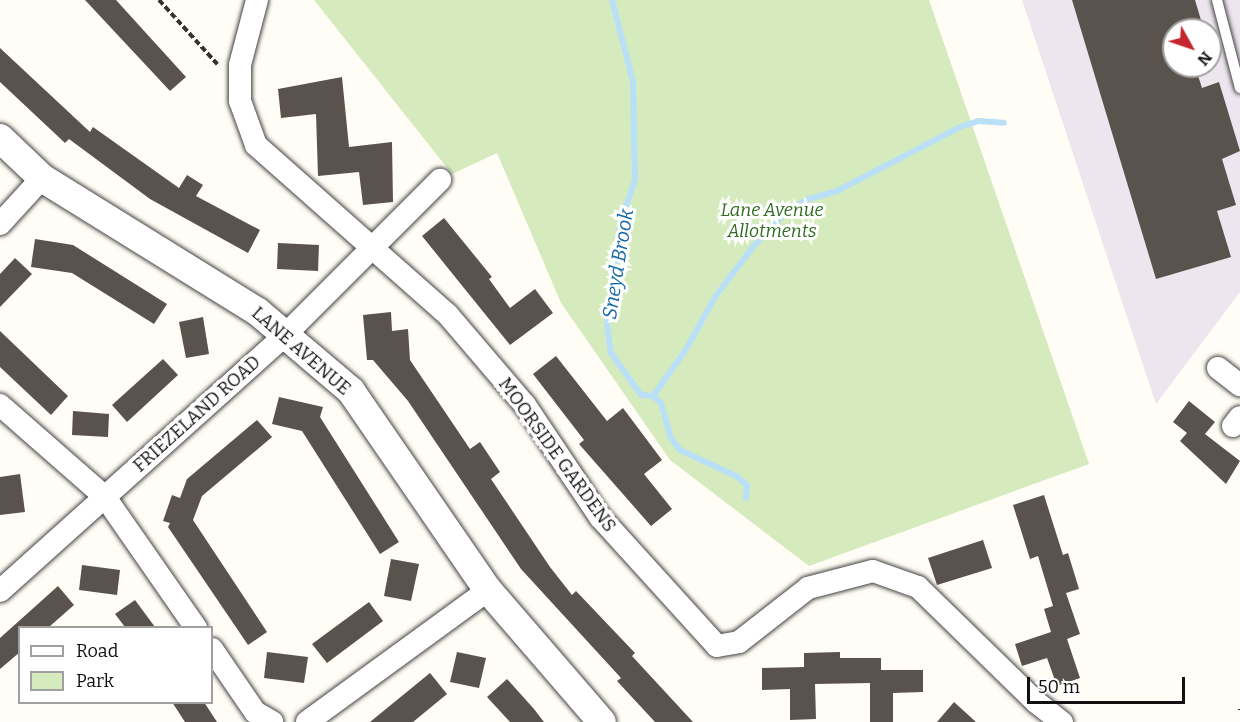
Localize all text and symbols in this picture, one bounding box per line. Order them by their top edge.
north arrow [1162,18,1222,78]
text: N [1193,48,1216,69]
park label: Lane Avenue Allotments [720,200,824,242]
water label: Sneyd Brook [597,207,639,321]
street label: LANE AVENUE [247,302,355,400]
street label: FRIEZELAND ROAD [129,351,265,477]
street label: MOORSIDE GARDENS [494,374,620,536]
legend [18,626,213,704]
text: Road [76,640,118,662]
scale bar [1030,665,1188,703]
text: Park [76,670,114,692]
text: 50 m [1038,676,1080,698]

